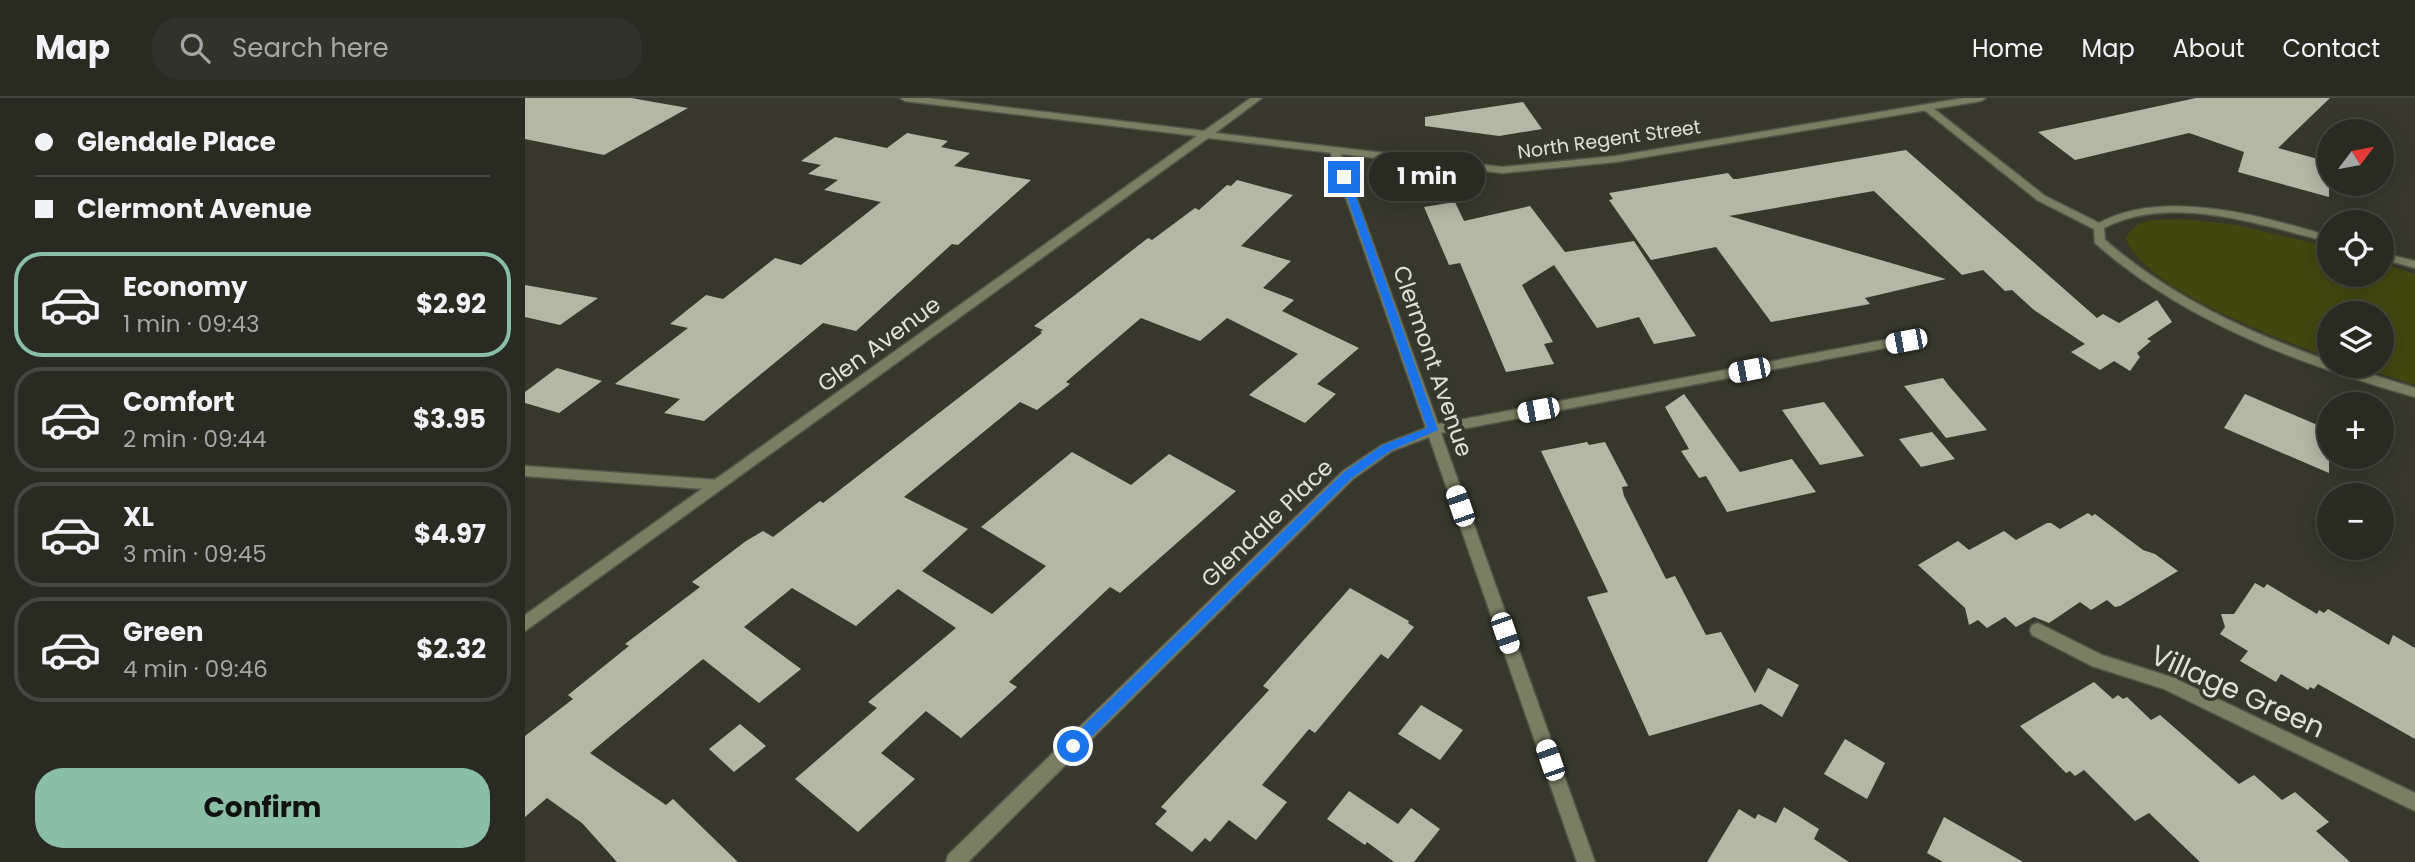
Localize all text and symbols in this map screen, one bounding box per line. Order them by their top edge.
search box [152,17,642,80]
text: Map [35,24,110,71]
icon: search [176,29,214,67]
text: Search here [232,30,389,66]
text: Home [1972,32,2044,65]
text: Map [2082,32,2135,65]
text: About [2173,32,2244,65]
text: Contact [2282,32,2380,65]
street label: North Regent Street [1516,113,1702,166]
north arrow [2317,119,2394,196]
map controls [2317,119,2394,560]
text: Glendale Place [77,124,276,160]
callout: 1 min [1369,153,1484,202]
text: 1 min [1397,160,1457,192]
route end [1328,161,1360,193]
text: Clermont Avenue [77,191,312,227]
button: locate [2317,210,2394,287]
street label: Clermont Avenue [1385,261,1481,461]
text: Economy [123,269,247,305]
icon: car [39,273,102,336]
text: $2.92 [416,286,486,322]
street label: Glen Avenue [811,288,947,400]
button: layers [2317,301,2394,378]
text: 1 min · 09:43 [123,308,260,340]
car [1884,327,1929,355]
car [1727,356,1772,384]
text: Comfort [123,384,235,420]
icon: car [39,388,102,451]
button: + [2317,392,2394,469]
car [1516,396,1561,424]
text: $3.95 [413,401,486,437]
text: 2 min · 09:44 [123,423,266,455]
street label: Glendale Place [1194,452,1340,594]
car [1444,483,1477,529]
button: − [2317,483,2394,560]
text: XL [123,499,154,535]
icon: car [39,503,102,566]
text: $4.97 [414,516,486,552]
text: 3 min · 09:45 [123,538,267,570]
car [1489,610,1522,656]
text: Green [123,614,204,650]
icon: car [39,618,102,681]
text: $2.32 [416,631,486,667]
street label: Village Green [2144,636,2331,747]
text: 4 min · 09:46 [123,653,268,685]
route start [1057,730,1089,762]
car [1534,737,1567,783]
button: Confirm [35,768,490,848]

